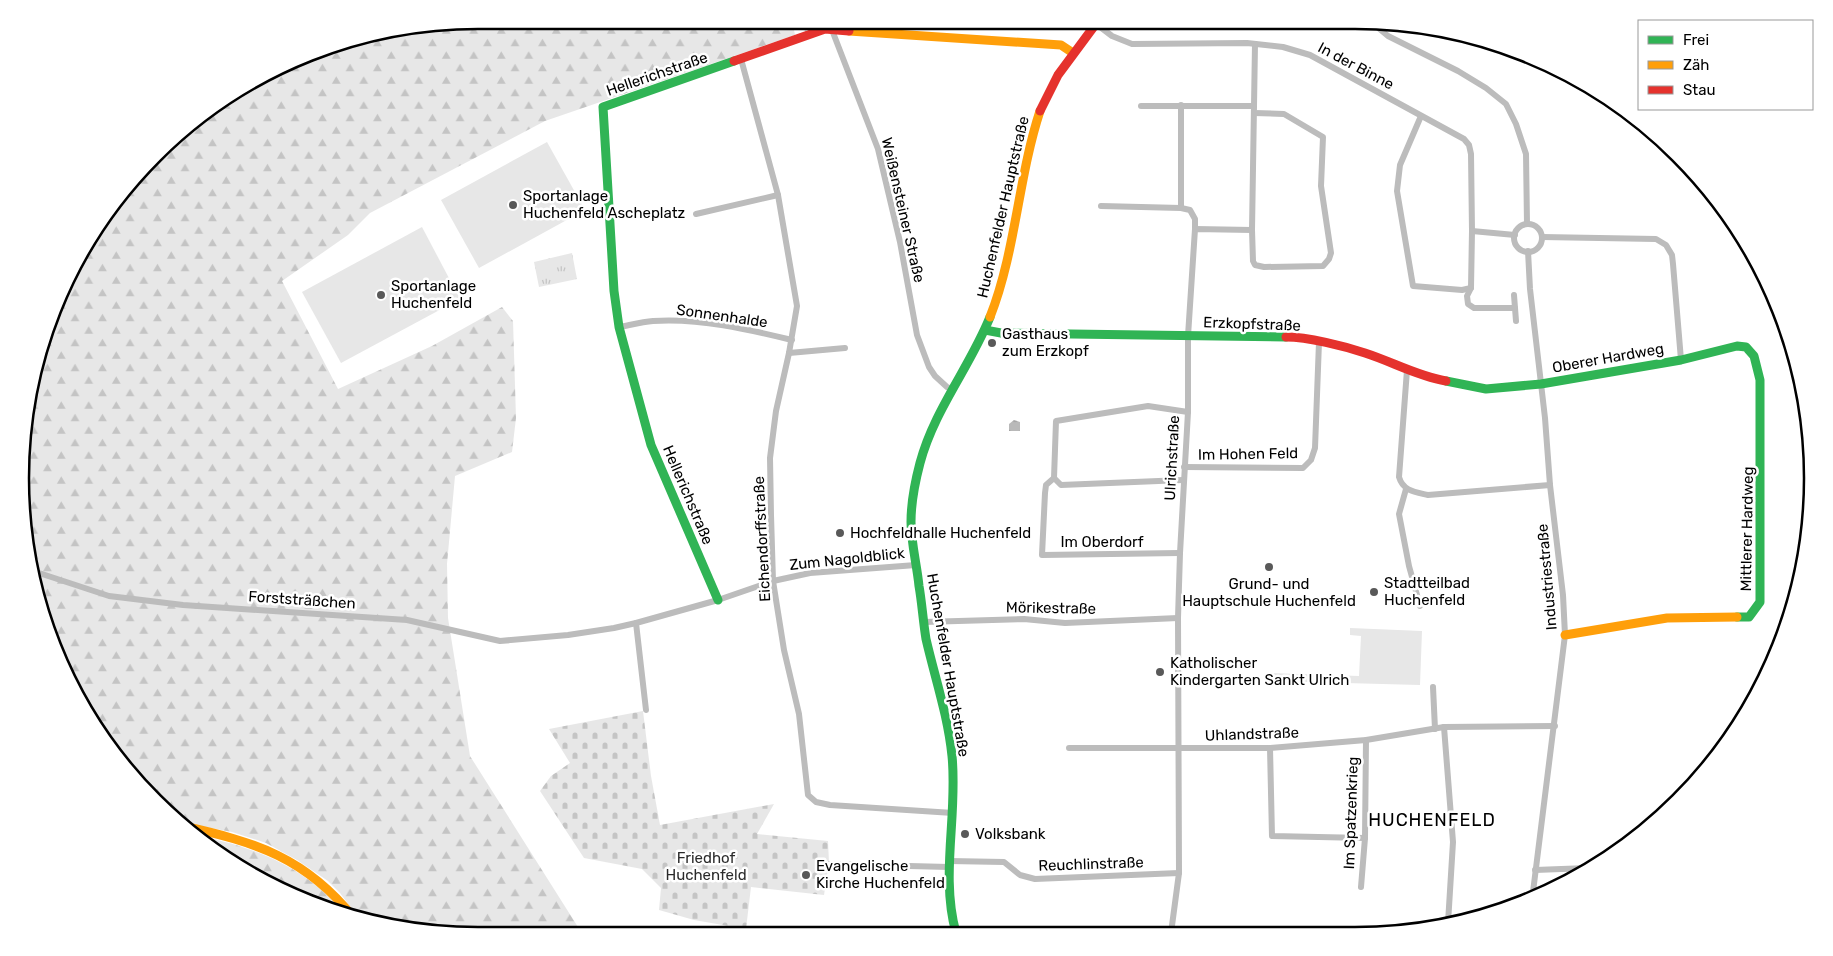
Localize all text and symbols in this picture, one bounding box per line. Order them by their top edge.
legend [1638,20,1813,110]
text: Frei [1683,31,1709,49]
street label: In der Binne [1315,38,1397,94]
street label: Hellerichstraße [604,48,710,100]
text: Zäh [1683,56,1709,74]
text: Stau [1683,81,1716,99]
street label: Huchenfelder Hauptstraße [973,114,1033,300]
street label: Weißensteiner Straße [878,136,928,284]
place label: Sportanlage Huchenfeld Ascheplatz [523,187,686,222]
marker: Sportanlage Huchenfeld Ascheplatz [507,199,519,211]
place label: Sportanlage Huchenfeld [391,277,476,312]
marker: Sportanlage Huchenfeld [375,289,387,301]
street label: Sonnenhalde [675,301,769,331]
street label: Erzkopfstraße [1203,313,1301,335]
place label: Gasthaus zum Erzkopf [1002,325,1089,360]
marker: Gasthaus zum Erzkopf [986,337,998,349]
street label: Oberer Hardweg [1551,339,1665,377]
street label: Ulrichstraße [1161,415,1183,501]
street label: Hellerichstraße [659,443,717,547]
street label: Im Hohen Feld [1198,444,1298,464]
street label: Mittlerer Hardweg [1737,466,1757,592]
street label: Eichendorffstraße [750,476,774,602]
street label: Industriestraße [1533,523,1561,631]
place label: Hochfeldhalle Huchenfeld [850,524,1031,542]
marker: Hochfeldhalle Huchenfeld [834,527,846,539]
street label: Im Oberdorf [1060,533,1144,551]
street label: Zum Nagoldblick [788,544,906,574]
marker: Grund- und Hauptschule Huchenfeld [1263,561,1275,573]
street label: Huchenfelder Hauptstraße [923,572,973,758]
place label: Stadtteilbad Huchenfeld [1384,574,1470,609]
place label: Grund- und Hauptschule Huchenfeld [1182,575,1356,610]
marker: Stadtteilbad Huchenfeld [1368,586,1380,598]
street label: Forststräßchen [248,587,356,613]
street label: Mörikestraße [1006,598,1096,618]
place label: Katholischer Kindergarten Sankt Ulrich [1170,654,1349,689]
marker: Katholischer Kindergarten Sankt Ulrich [1154,666,1166,678]
street label: Uhlandstraße [1205,723,1299,745]
street label: Im Spatzenkrieg [1340,756,1362,870]
district label: HUCHENFELD [1368,809,1496,831]
place label: Volksbank [975,825,1046,843]
marker: Volksbank [959,828,971,840]
park label: Friedhof Huchenfeld [665,849,747,884]
street label: Reuchlinstraße [1038,853,1144,875]
place label: Evangelische Kirche Huchenfeld [816,857,945,892]
marker: Evangelische Kirche Huchenfeld [800,869,812,881]

